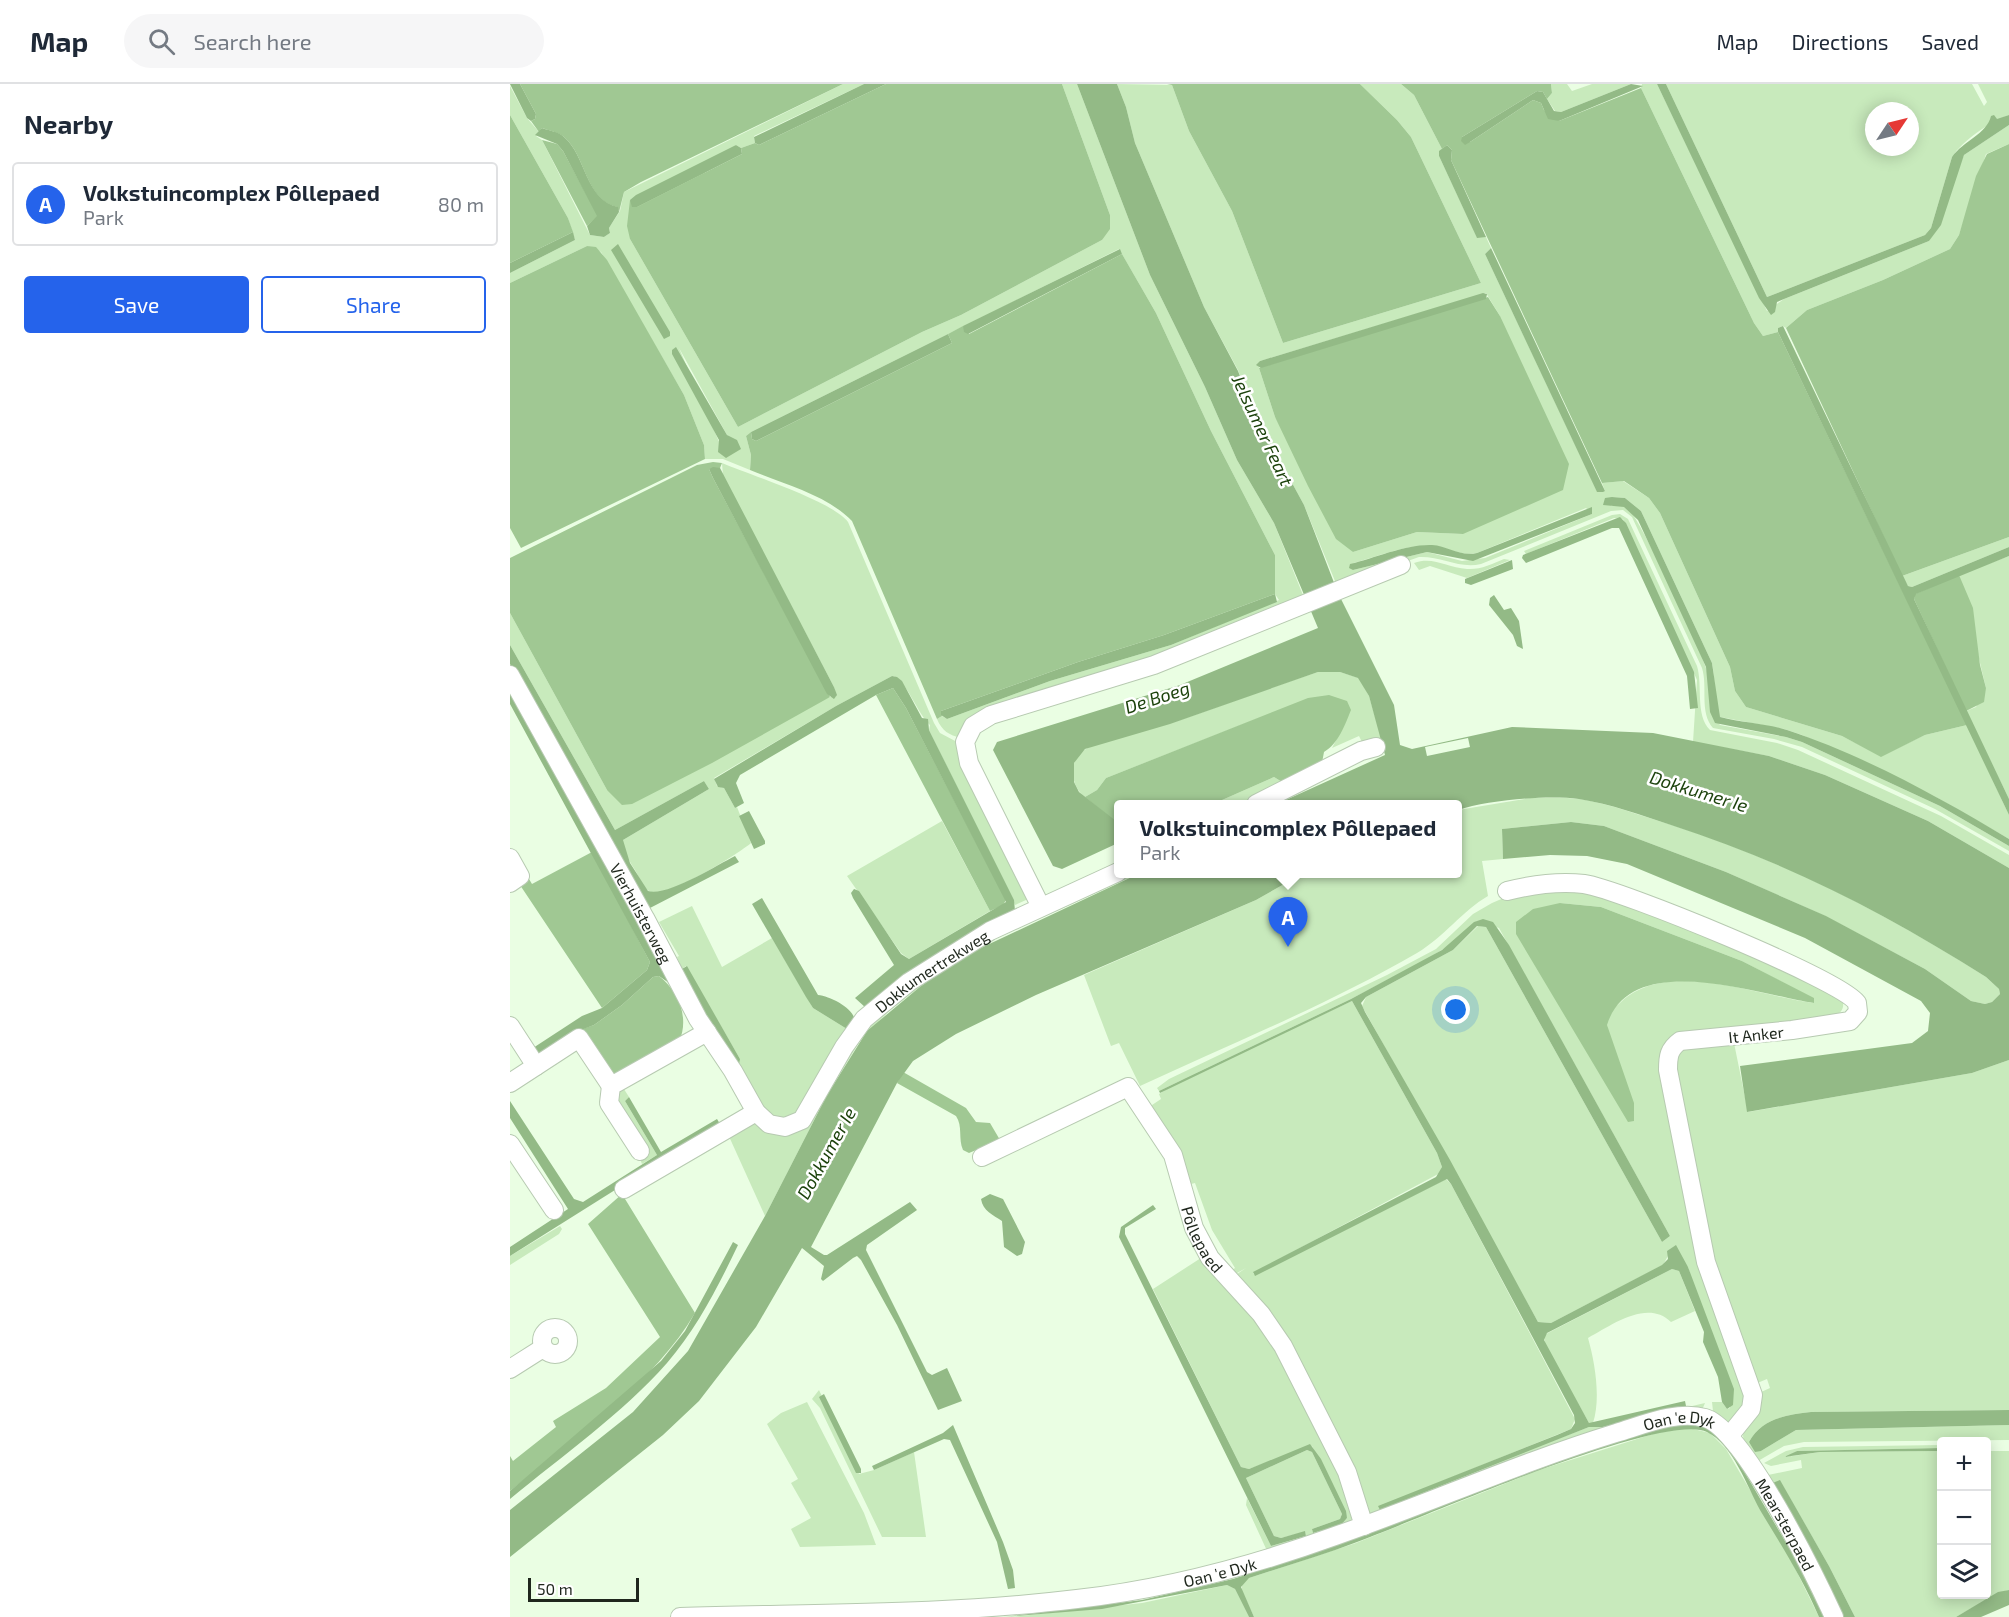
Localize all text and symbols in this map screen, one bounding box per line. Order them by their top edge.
search box [124,14,544,68]
text: Map [30,24,88,58]
icon: search [145,25,178,58]
text: Search here [193,28,312,54]
text: Map [1716,29,1759,54]
text: Directions [1792,29,1888,54]
text: Saved [1921,29,1979,54]
north arrow [1865,102,1919,156]
text: Nearby [24,108,113,139]
text: Volkstuincomplex Pôllepaed [83,179,380,205]
text: A [39,192,52,216]
text: 80 m [438,192,484,216]
text: Park [83,205,124,229]
button: Save [24,276,249,333]
button: Share [261,276,486,333]
water label: Jelsumer Feart [1227,370,1298,489]
water label: De Boeg [1122,676,1192,718]
water label: Dokkumer Ie [1647,766,1751,816]
popup [1114,800,1462,878]
text: Volkstuincomplex Pôllepaed [1140,814,1436,840]
text: Park [1140,840,1180,864]
street label: Vierhuisterweg [607,860,676,966]
pin: A [1268,898,1308,947]
street label: Dokkumertrekweg [871,925,992,1016]
your location [1441,995,1470,1024]
street label: It Anker [1727,1022,1785,1046]
water label: Dokkumer Ie [792,1103,860,1203]
street label: Pôllepaed [1179,1204,1228,1276]
street label: Oan 'e Dyk [1640,1406,1720,1433]
map controls [1937,1437,1991,1599]
button: + [1937,1437,1991,1491]
street label: Mearsterpaed [1752,1474,1819,1574]
button: − [1937,1491,1991,1545]
button: layers [1937,1545,1991,1599]
street label: Oan 'e Dyk [1181,1553,1258,1590]
scale bar [528,1575,639,1602]
text: 50 m [537,1579,573,1598]

